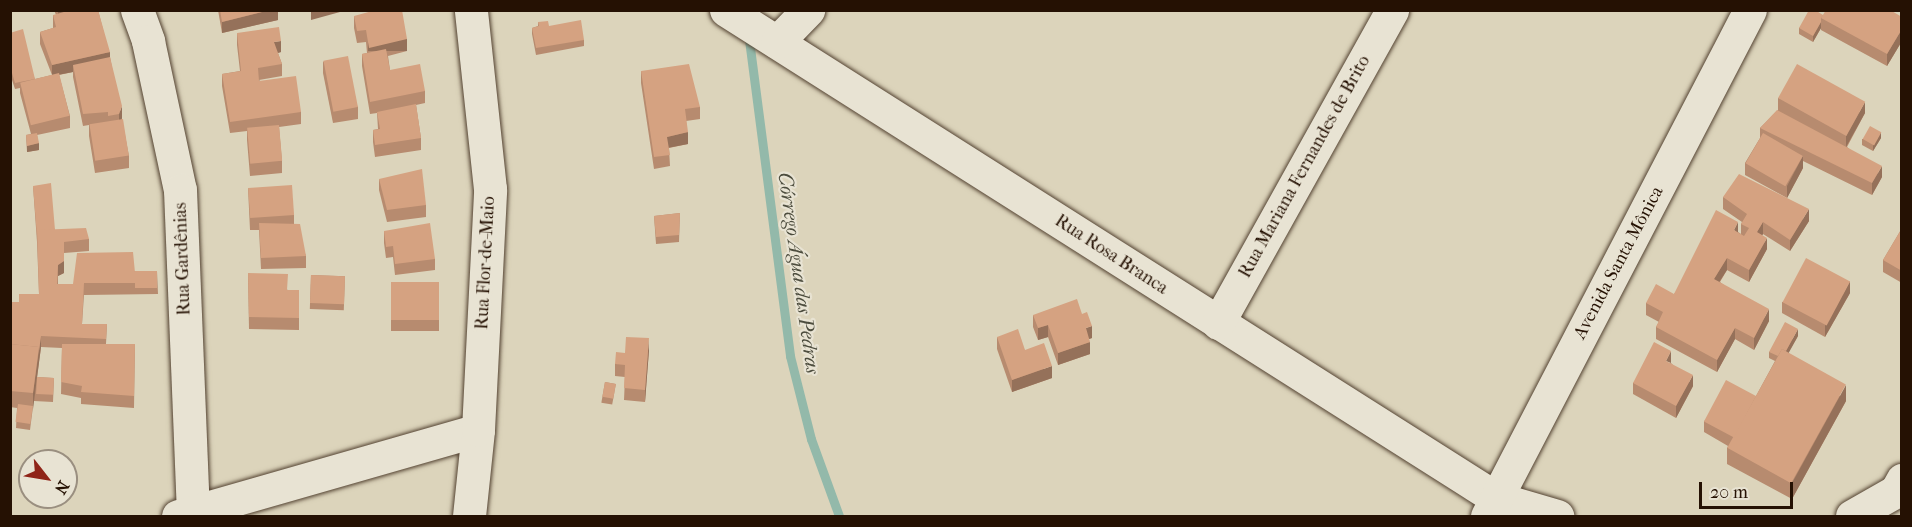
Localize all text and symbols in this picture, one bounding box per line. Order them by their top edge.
street label: Rua Mariana Fernandes de Brito [1235,52,1375,282]
water label: Córrego Água das Pedras [773,171,825,375]
street label: Avenida Santa Mônica [1570,183,1668,343]
street label: Rua Flor-de-Maio [472,196,500,330]
street label: Rua Gardênias [170,202,196,316]
street label: Rua Rosa Branca [1051,210,1171,300]
north arrow [18,449,78,509]
scale bar [1702,470,1796,508]
text: N [51,477,73,498]
text: 20 m [1710,482,1748,503]

